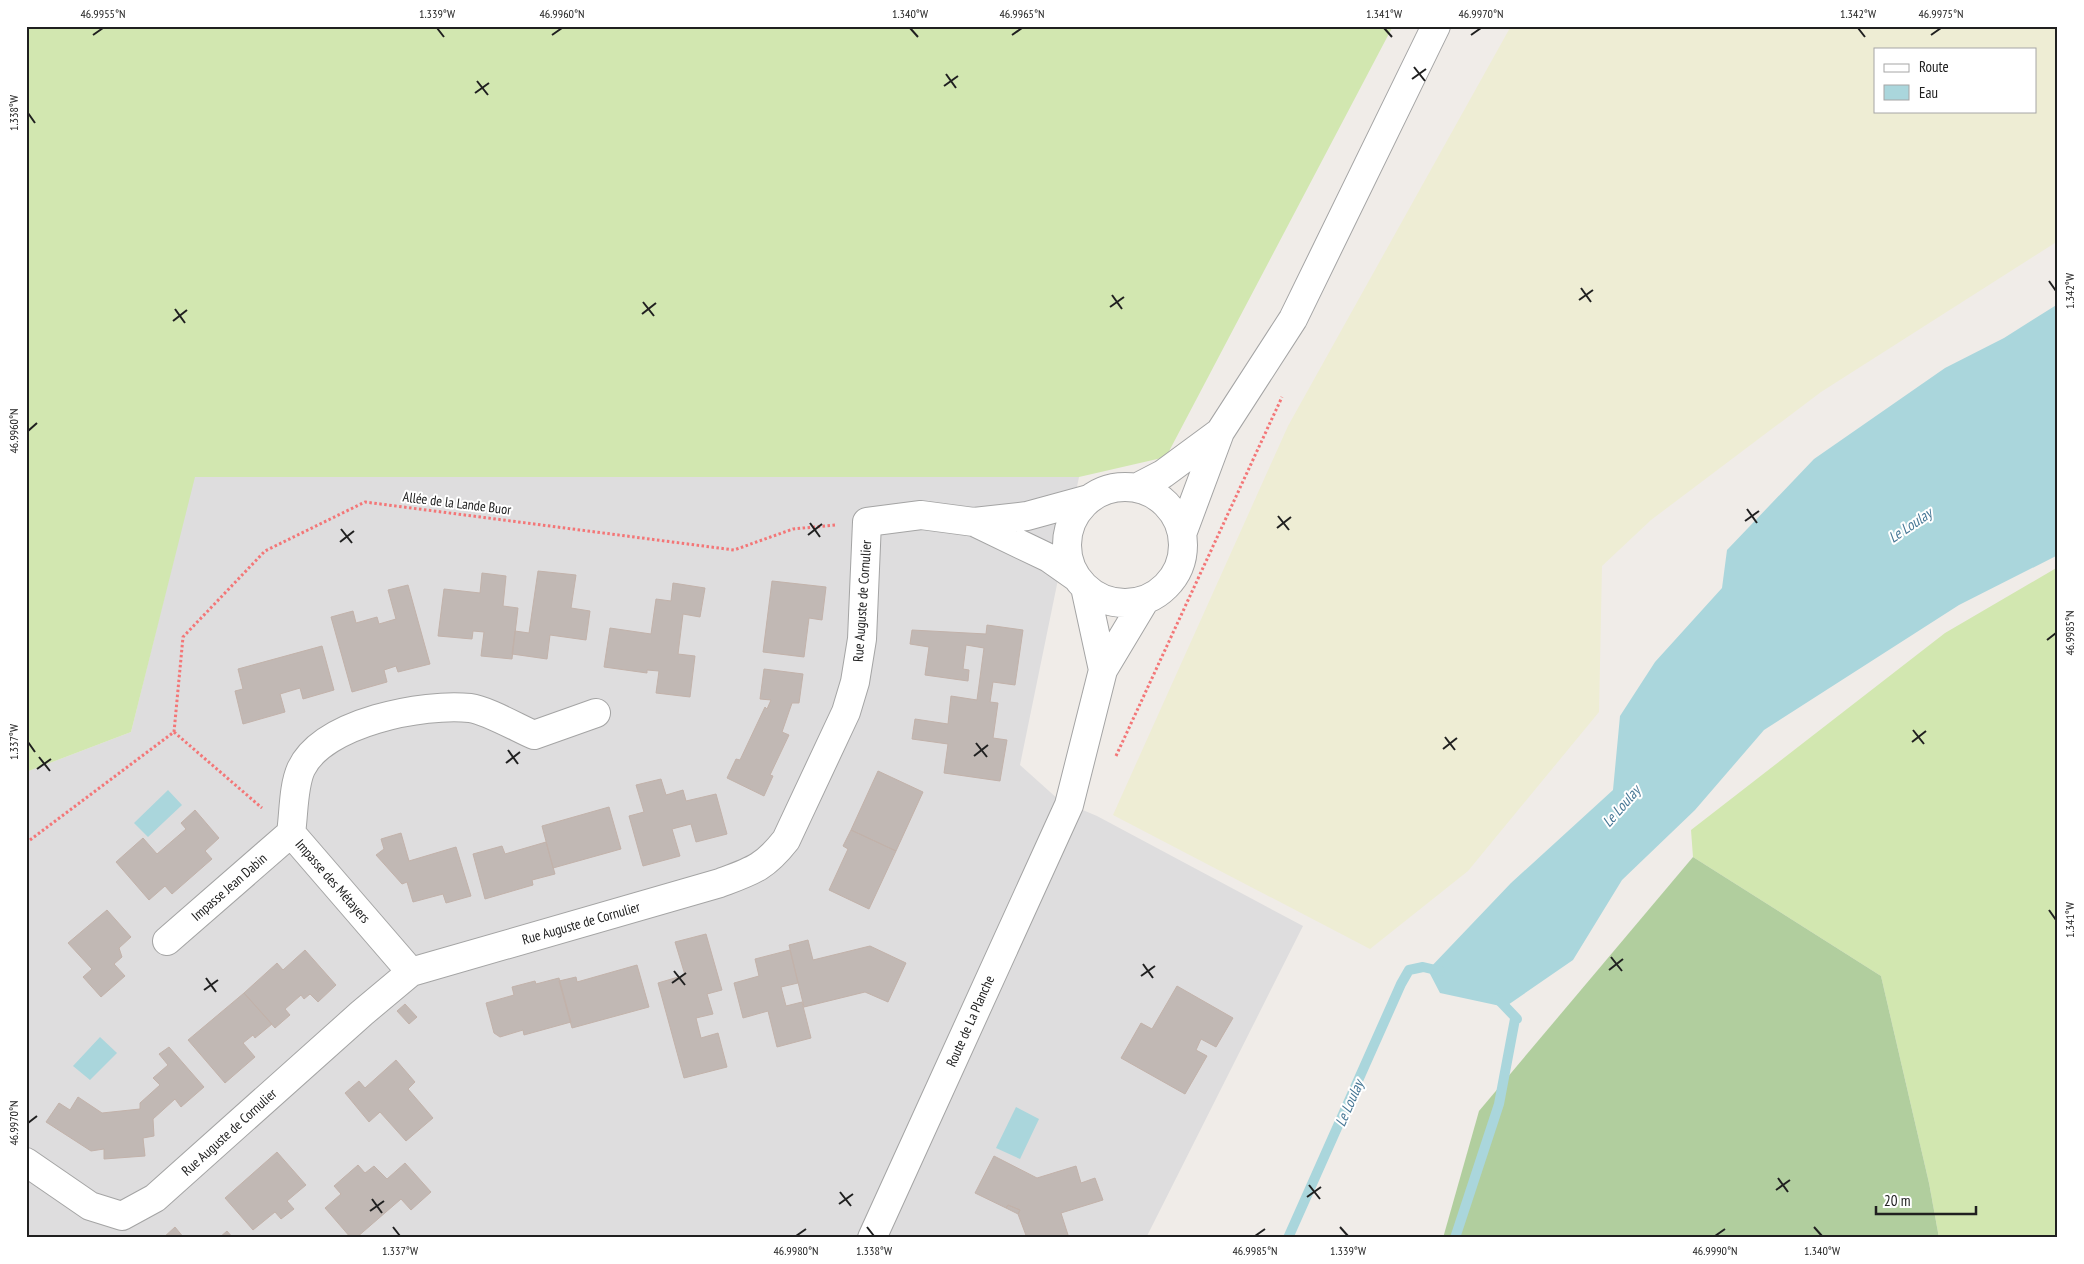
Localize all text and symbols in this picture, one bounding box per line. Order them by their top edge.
text: 46.9955°N [80,6,126,21]
text: 1.339°W [419,6,455,21]
text: 46.9960°N [539,6,585,21]
text: 1.340°W [892,6,928,21]
text: 46.9965°N [999,6,1045,21]
text: 1.341°W [1366,6,1402,21]
text: 46.9970°N [1458,6,1504,21]
text: 1.342°W [1840,6,1876,21]
text: 46.9975°N [1918,6,1964,21]
legend [1874,48,2036,112]
text: Route [1919,57,1949,76]
text: Eau [1919,83,1938,102]
text: 1.338°W [6,95,21,131]
text: 1.342°W [2062,273,2077,309]
text: 46.9960°N [6,408,21,454]
street label: Allée de la Lande Buor [402,487,512,519]
water label: Le Loulay [1885,502,1937,546]
street label: Rue Auguste de Cornulier [849,539,875,663]
text: 46.9985°N [2062,610,2077,656]
text: 1.337°W [6,724,21,760]
water label: Le Loulay [1598,780,1646,831]
street label: Impasse des Métayers [292,835,375,927]
street label: Impasse Jean Dabin [187,849,271,925]
street label: Rue Auguste de Cornulier [520,897,642,948]
text: 1.341°W [2062,902,2077,938]
street label: Route de La Planche [942,972,998,1069]
water label: Le Loulay [1330,1075,1369,1129]
street label: Rue Auguste de Cornulier [178,1084,280,1180]
text: 46.9970°N [6,1100,21,1146]
scale bar [1876,1184,1976,1216]
text: 20 m [1884,1191,1910,1210]
text: 1.337°W [382,1243,418,1258]
text: 46.9980°N [773,1243,819,1258]
text: 1.338°W [856,1243,892,1258]
text: 46.9985°N [1232,1243,1278,1258]
text: 1.339°W [1330,1243,1366,1258]
text: 46.9990°N [1692,1243,1738,1258]
text: 1.340°W [1804,1243,1840,1258]

